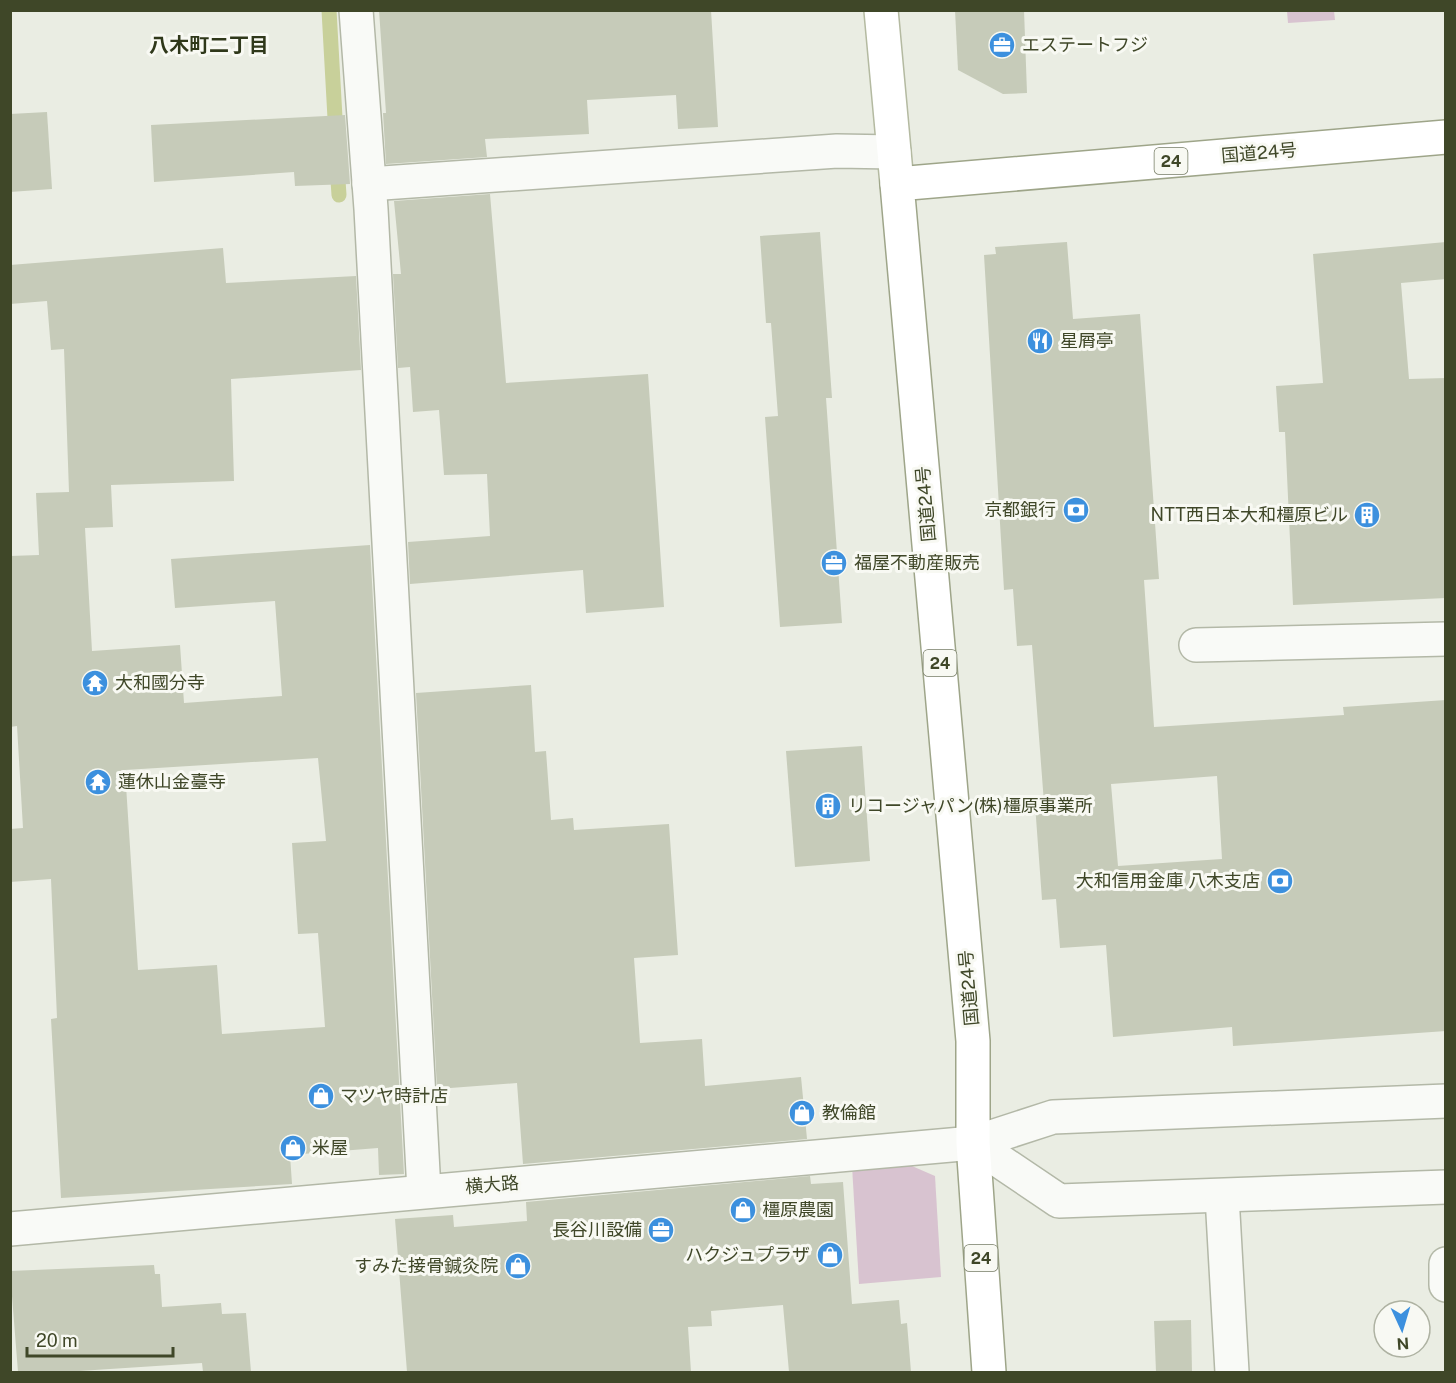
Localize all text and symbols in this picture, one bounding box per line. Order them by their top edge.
office icon: エステートフジ [987,30,1017,60]
district label: 八木町二丁目 [149,33,269,57]
place label: エステートフジ [1022,34,1148,55]
street label: 国道24号 [1220,139,1298,166]
road number: 24 [1154,148,1188,174]
restaurant icon: 星屑亭 [1025,326,1055,356]
place label: 星屑亭 [1060,330,1114,351]
street label: 国道24号 [912,465,939,543]
bank icon: 京都銀行 [1061,495,1091,525]
place label: 京都銀行 [984,499,1056,520]
building icon: NTT西日本大和橿原ビル [1352,500,1382,530]
place label: NTT西日本大和橿原ビル [1151,504,1348,525]
office icon: 福屋不動産販売 [819,548,849,578]
place label: 福屋不動産販売 [854,552,980,573]
road number: 24 [924,650,956,676]
temple icon: 大和國分寺 [80,668,110,698]
place label: 大和國分寺 [115,672,205,693]
temple icon: 蓮休山金臺寺 [83,767,113,797]
place label: 蓮休山金臺寺 [118,771,226,792]
building icon: リコージャパン(株)橿原事業所 [813,791,843,821]
place label: リコージャパン(株)橿原事業所 [848,795,1093,816]
bank icon: 大和信用金庫 八木支店 [1265,866,1295,896]
place label: 大和信用金庫 八木支店 [1076,870,1260,891]
street label: 国道24号 [955,949,982,1027]
shop icon: マツヤ時計店 [306,1081,336,1111]
place label: マツヤ時計店 [340,1085,448,1106]
shop icon: 教倫館 [787,1098,817,1128]
place label: 教倫館 [822,1102,876,1123]
shop icon: 米屋 [278,1133,308,1163]
place label: 米屋 [312,1137,348,1158]
street label: 横大路 [464,1172,520,1197]
shop icon: 橿原農園 [728,1195,758,1225]
place label: 橿原農園 [762,1199,834,1220]
office icon: 長谷川設備 [646,1215,676,1245]
place label: 長谷川設備 [552,1219,642,1240]
shop icon: ハクジュプラザ [815,1240,845,1270]
place label: ハクジュプラザ [685,1244,810,1265]
road number: 24 [964,1245,998,1271]
shop icon: すみた接骨鍼灸院 [503,1251,533,1281]
place label: すみた接骨鍼灸院 [354,1255,498,1276]
north arrow [1372,1299,1432,1359]
scale bar [27,1320,172,1358]
text: 20 m [36,1330,78,1351]
text: N [1396,1334,1410,1353]

